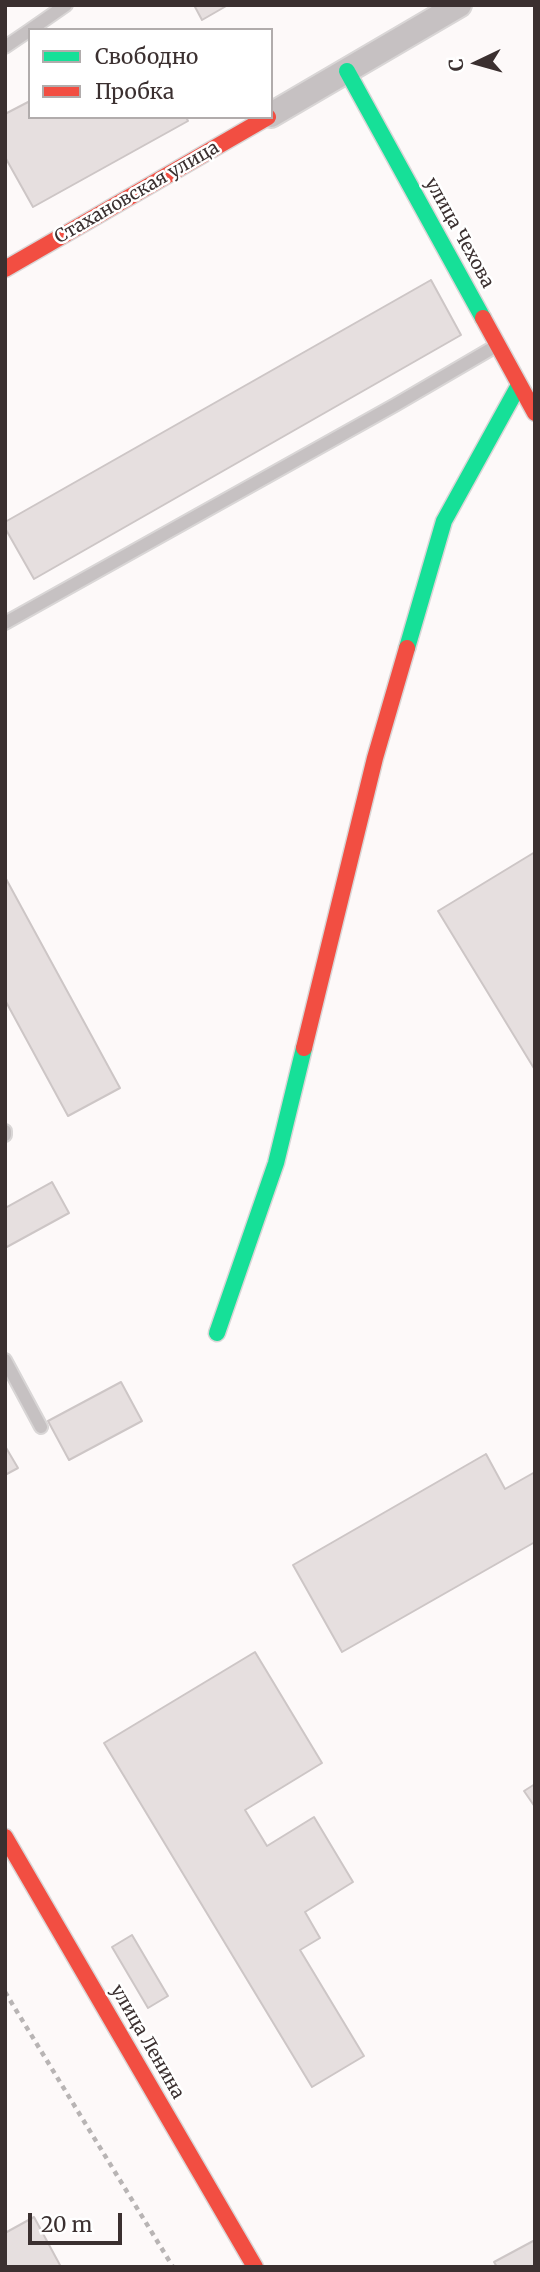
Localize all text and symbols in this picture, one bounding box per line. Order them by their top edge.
legend [28,28,273,119]
north arrow [442,28,512,98]
text: Свободно [95,43,198,70]
text: С [444,58,469,72]
text: Пробка [95,78,174,105]
street label: Стахановская улица [51,137,223,249]
street label: улица Чехова [420,174,498,292]
street label: улица Ленина [106,1981,188,2103]
scale bar [32,2198,126,2242]
text: 20 m [41,2211,92,2238]

